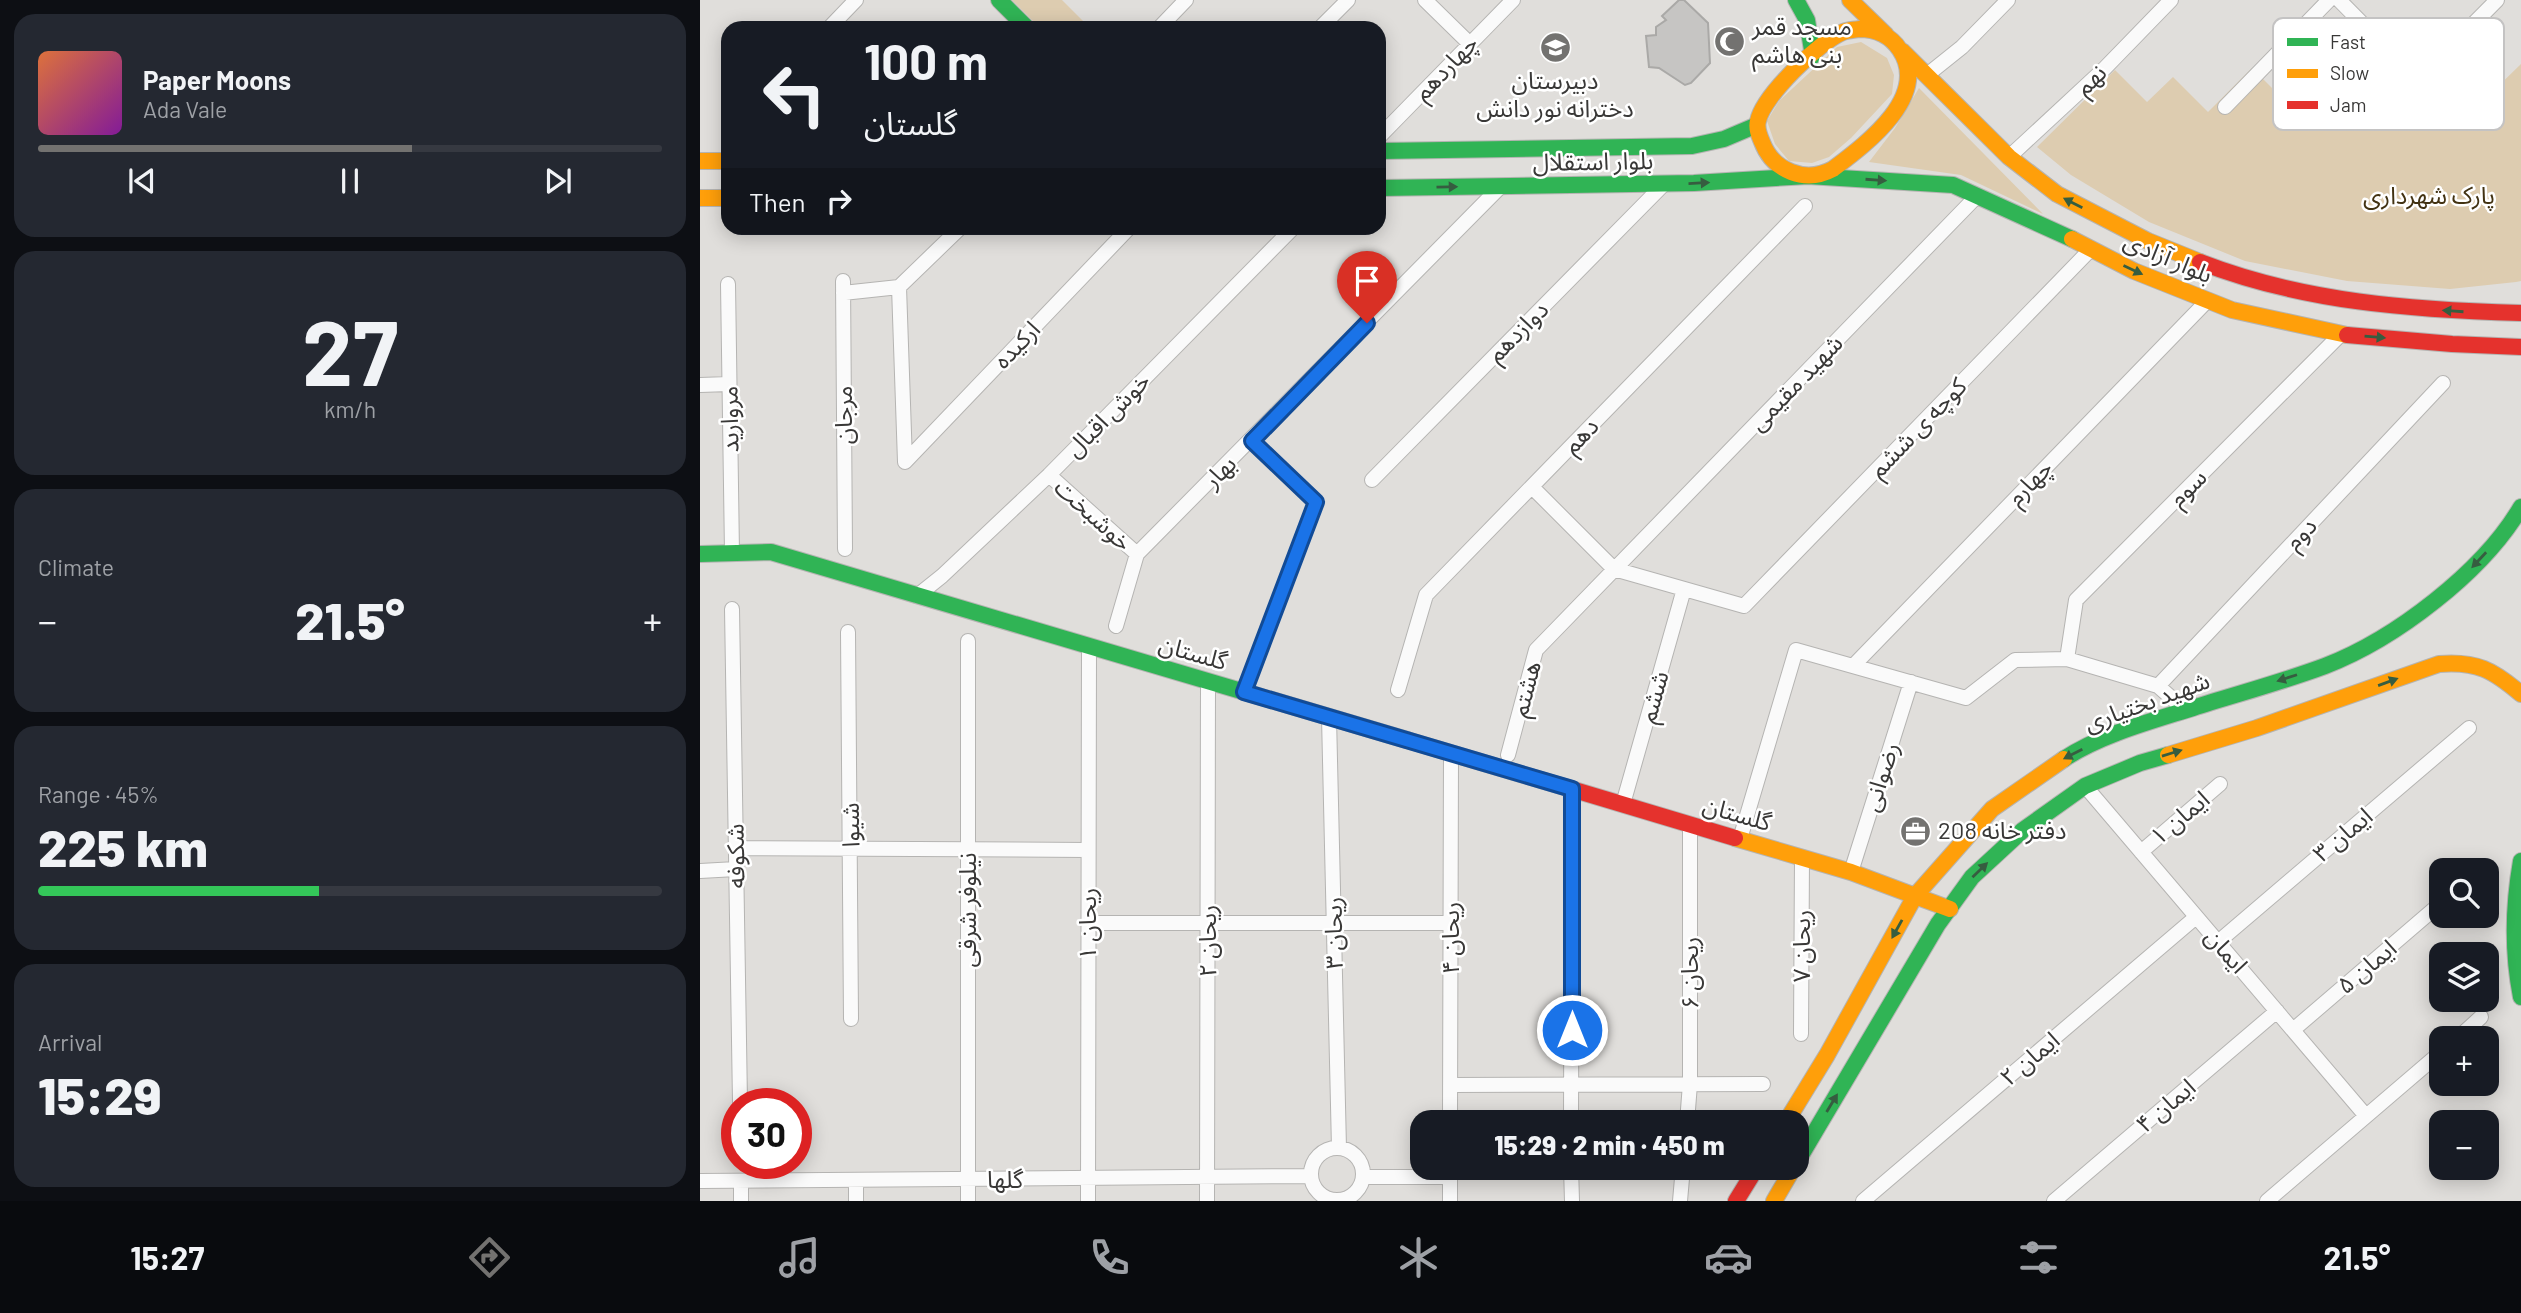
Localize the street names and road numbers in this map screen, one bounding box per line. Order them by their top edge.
street label: چهاردهم [1407,28,1486,109]
street label: نهم [2068,57,2114,103]
street label: بلوار استقلال [1532,145,1654,177]
street label: بلوار آزادی [2119,225,2217,289]
street label: دوازدهم [1480,294,1556,370]
street label: ارکیده [986,314,1046,374]
street label: شهید مقیمی [1742,328,1848,436]
street label: خوش اقبال [1059,366,1156,463]
street label: کوچه ی ششم [1862,370,1975,486]
street label: مروارید [713,385,745,453]
street label: مرجان [828,386,858,444]
street label: دهم [1556,411,1607,462]
street label: بهار [1196,449,1242,495]
street label: چهارم [2000,453,2061,514]
street label: سوم [2162,462,2215,515]
street label: خوشبخت [1049,472,1139,557]
street label: دوم [2278,511,2326,559]
street label: گلستان [1156,628,1232,676]
street label: هشتم [1503,658,1550,721]
street label: شهید بختیاری [2080,665,2213,738]
street label: ششم [1631,667,1678,727]
street label: رضوانی [1855,738,1905,815]
street label: ایمان ۱ [2143,784,2215,851]
street label: گلستان [1700,789,1776,837]
street label: ایمان ۳ [2306,801,2378,868]
street label: شیوا [835,802,865,848]
street label: شکوفه [719,823,751,889]
street label: نیلوفر شرقی [952,853,982,967]
street label: ریحان ۱ [1072,888,1102,960]
street label: ریحان ۳ [1317,897,1349,970]
street label: ریحان ۴ [1435,902,1465,974]
street label: ریحان ۲ [1192,905,1222,977]
street label: ریحان ۷ [1786,910,1816,982]
street label: ایمان [2199,922,2255,979]
street label: ایمان ۵ [2330,933,2402,1000]
street label: ریحان ۶ [1674,937,1704,1009]
street label: ایمان ۲ [1993,1025,2065,1092]
street label: ایمان ۴ [2129,1072,2201,1139]
street label: گلها [987,1164,1024,1193]

